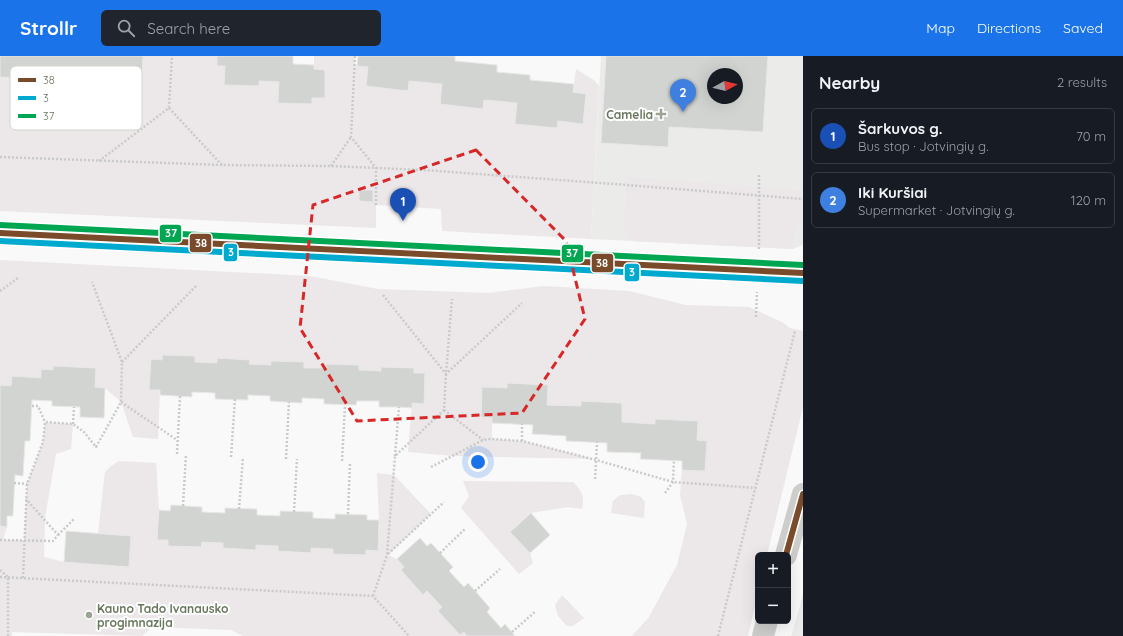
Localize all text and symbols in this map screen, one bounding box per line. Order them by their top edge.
search box [101,10,381,46]
text: Strollr [20,16,77,40]
icon: search [115,17,137,39]
text: Search here [147,19,230,38]
text: Map [926,19,955,37]
text: Directions [977,19,1041,37]
text: Saved [1063,19,1103,37]
legend [10,66,142,130]
north arrow [707,68,743,104]
text: Nearby [819,72,880,93]
text: 38 [43,73,55,87]
text: 2 results [1057,74,1107,90]
pin: 2 [670,79,696,112]
text: 3 [43,91,49,105]
place label: Camelia [606,107,653,122]
text: 37 [43,109,55,123]
marker: Camelia [656,109,666,119]
text: Šarkuvos g. [858,119,943,138]
text: 1 [830,128,836,144]
text: 70 m [1076,128,1106,144]
text: Bus stop · Jotvingių g. [858,138,988,154]
text: Iki Kuršiai [858,183,927,202]
pin: 1 [390,188,416,221]
text: 2 [829,192,837,208]
text: 120 m [1071,192,1106,208]
text: Supermarket · Jotvingių g. [858,202,1015,218]
line badge: 37 [159,224,182,243]
text: 37 [165,226,177,240]
line badge: 38 [189,233,212,253]
text: 38 [195,236,207,250]
line badge: 3 [223,243,238,262]
line badge: 37 [561,244,584,263]
text: 3 [228,245,234,259]
text: 37 [566,246,578,260]
line badge: 38 [591,253,614,273]
text: 38 [596,256,608,270]
line badge: 3 [624,263,640,282]
text: 3 [629,265,635,279]
your location [468,452,488,472]
map controls [755,552,791,624]
button: + [755,552,791,588]
button: − [755,588,791,624]
place label: Kauno Tado Ivanausko progimnazija [97,601,229,630]
marker: Kauno Tado Ivanausko progimnazija [84,610,94,620]

